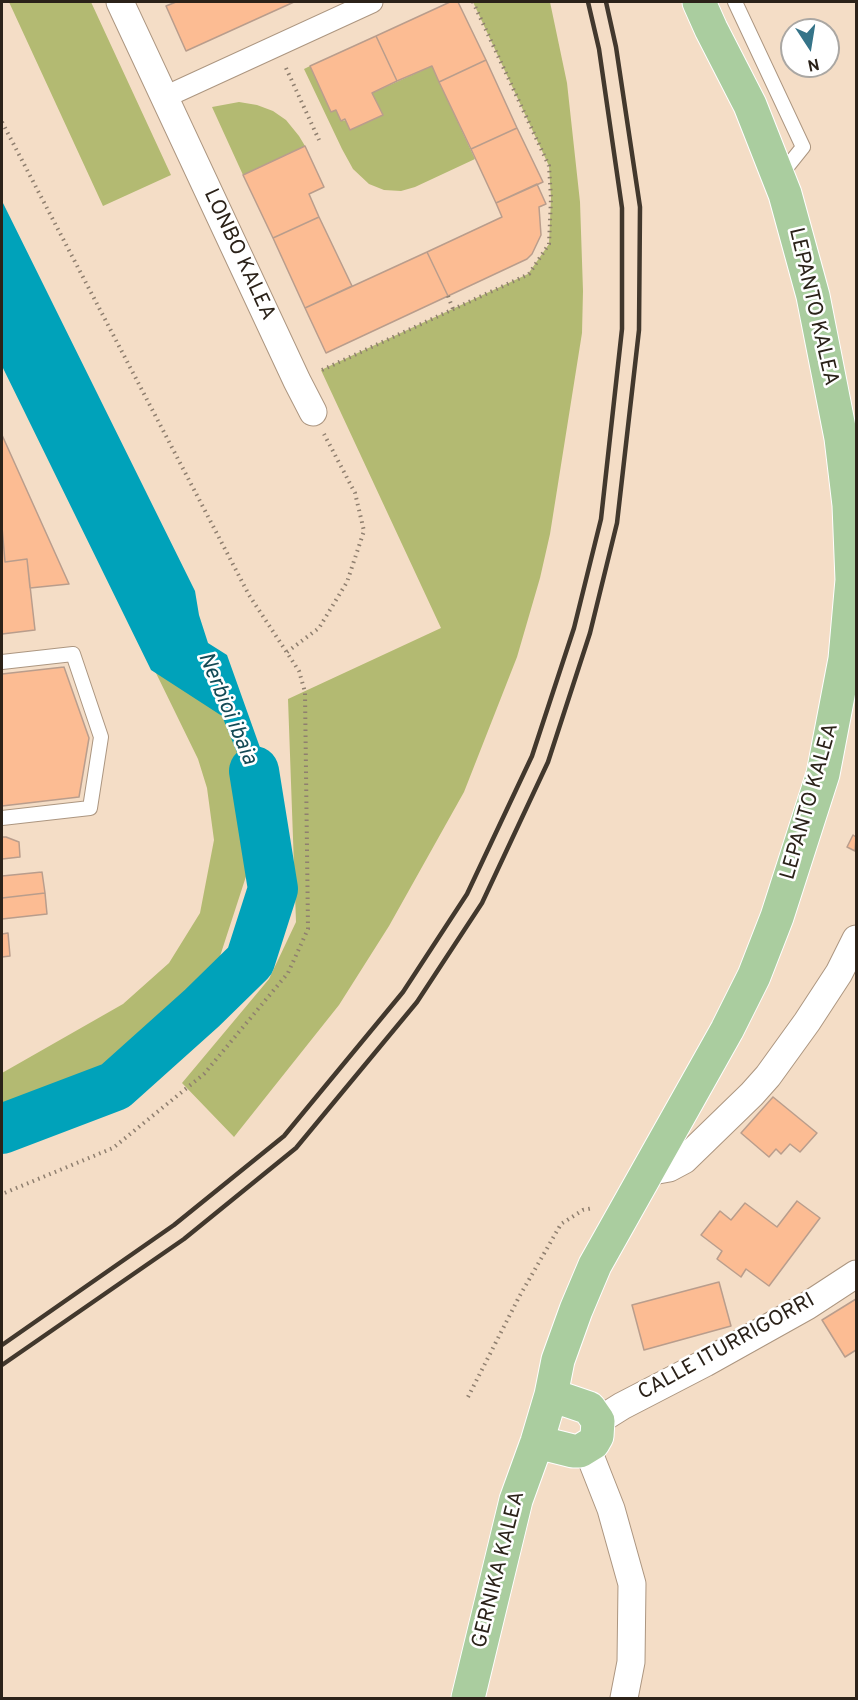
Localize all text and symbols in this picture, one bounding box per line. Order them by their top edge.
north arrow [780,18,840,78]
text: N [806,53,821,75]
street label: LONBO KALEA [197,185,279,325]
street label: LEPANTO KALEA [782,225,842,389]
water label: Nerbioi ibaia [190,649,262,769]
street label: LEPANTO KALEA [777,721,845,883]
street label: CALLE ITURRIGORRI [634,1289,820,1407]
street label: GERNIKA KALEA [468,1489,532,1651]

